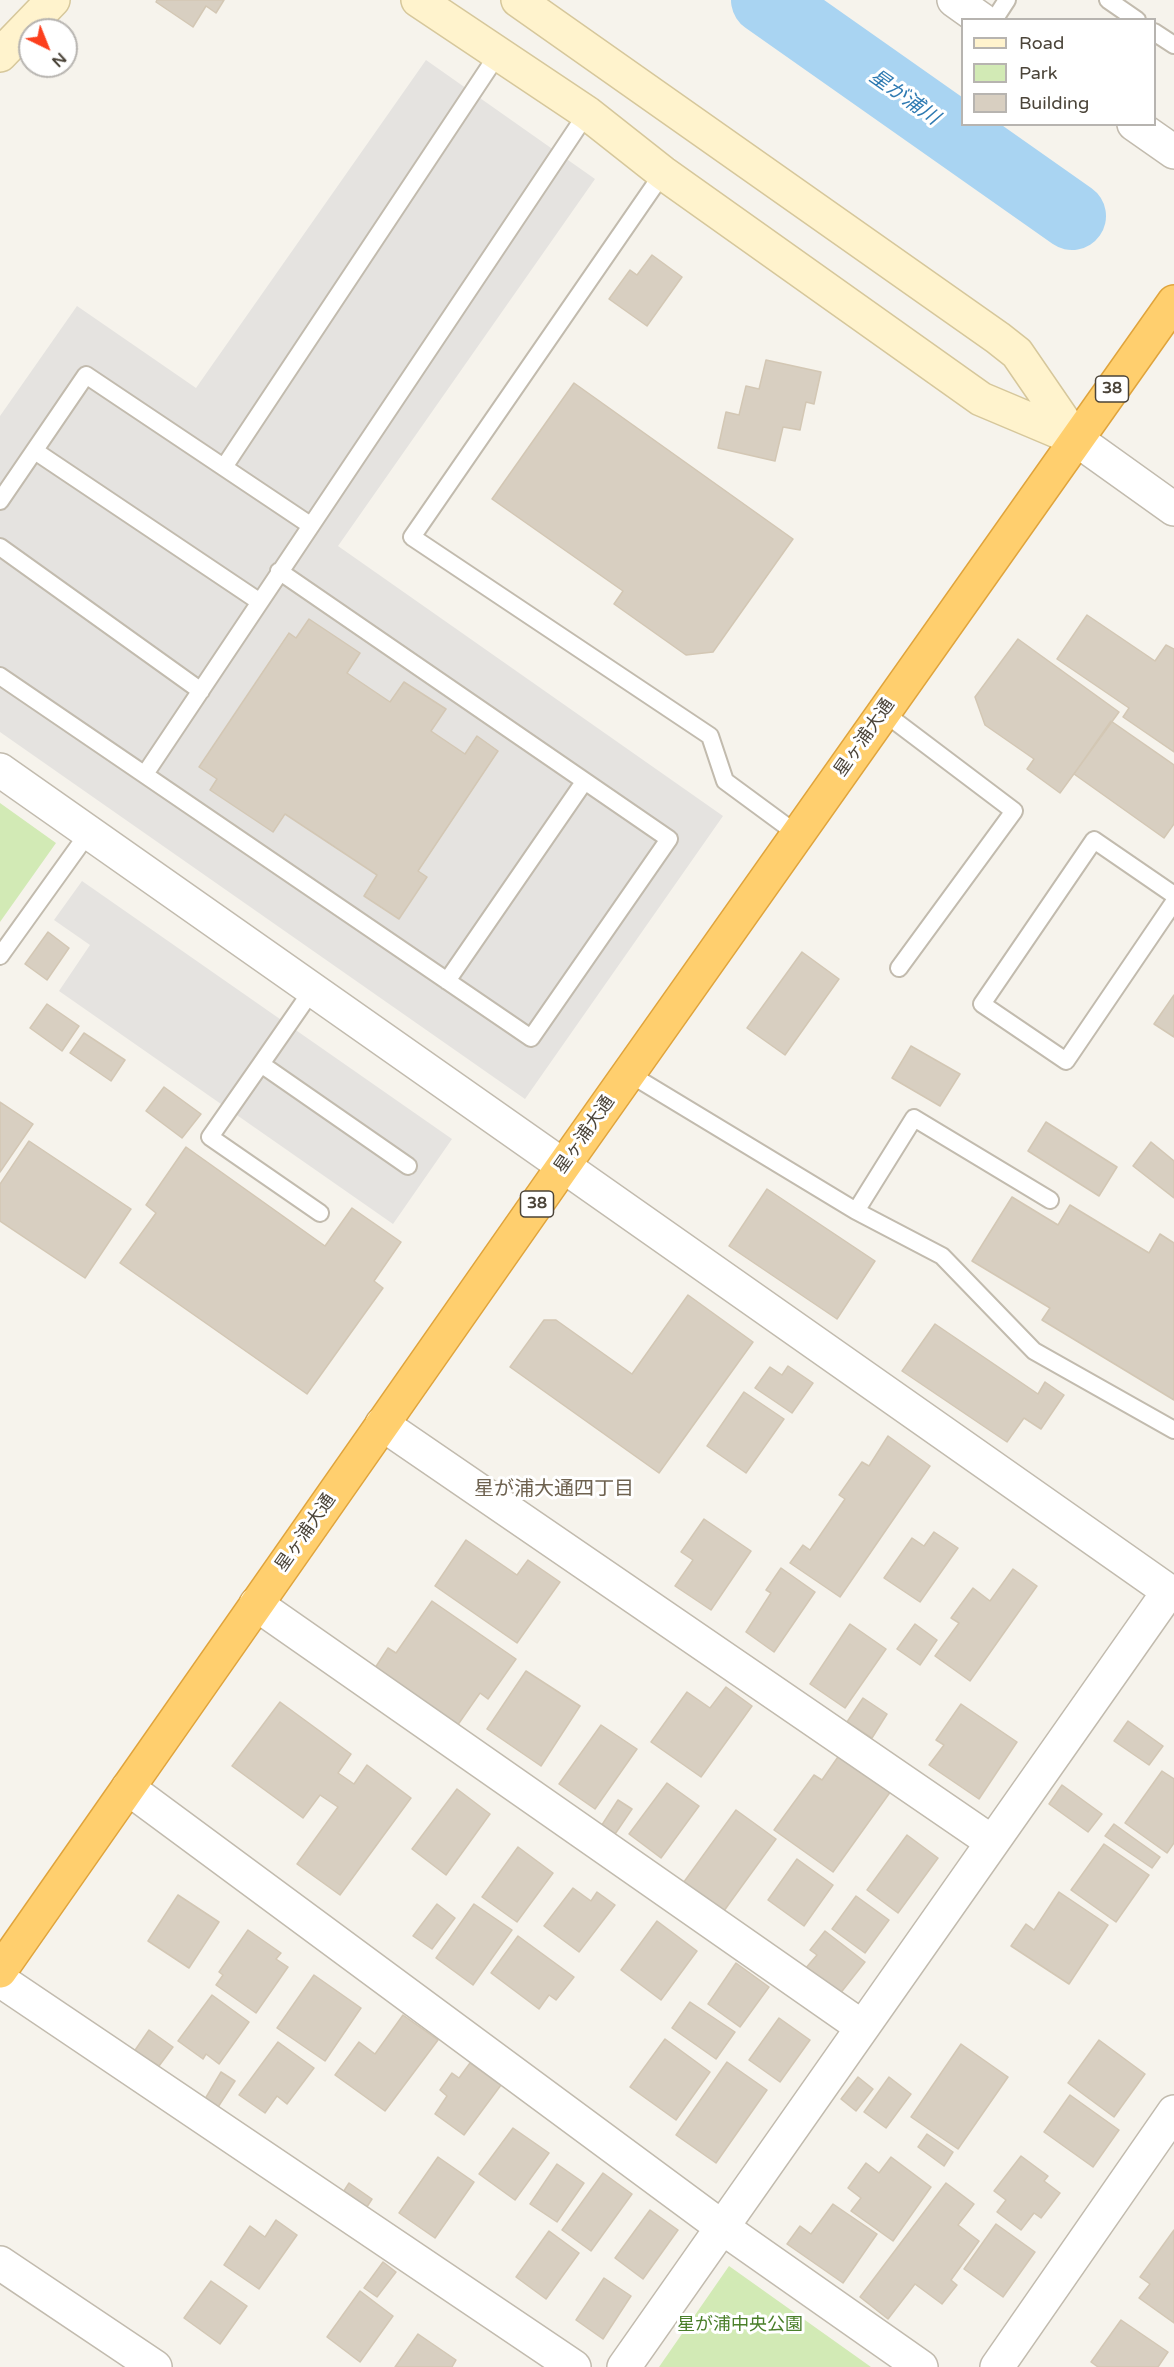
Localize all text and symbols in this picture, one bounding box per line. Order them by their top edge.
north arrow [18,18,78,78]
legend [961,18,1156,126]
text: Road [1019,32,1064,54]
text: N [47,48,70,71]
text: Park [1019,62,1057,84]
water label: 星が浦川 [864,65,944,131]
text: Building [1019,92,1089,114]
road number: 38 [1096,376,1128,402]
street label: 星ヶ浦大通 [830,695,900,781]
street label: 星ヶ浦大通 [550,1092,620,1178]
road number: 38 [520,1191,554,1217]
district label: 星が浦大通四丁目 [474,1478,634,1502]
street label: 星ヶ浦大通 [271,1490,341,1576]
park label: 星が浦中央公園 [677,2314,803,2336]

